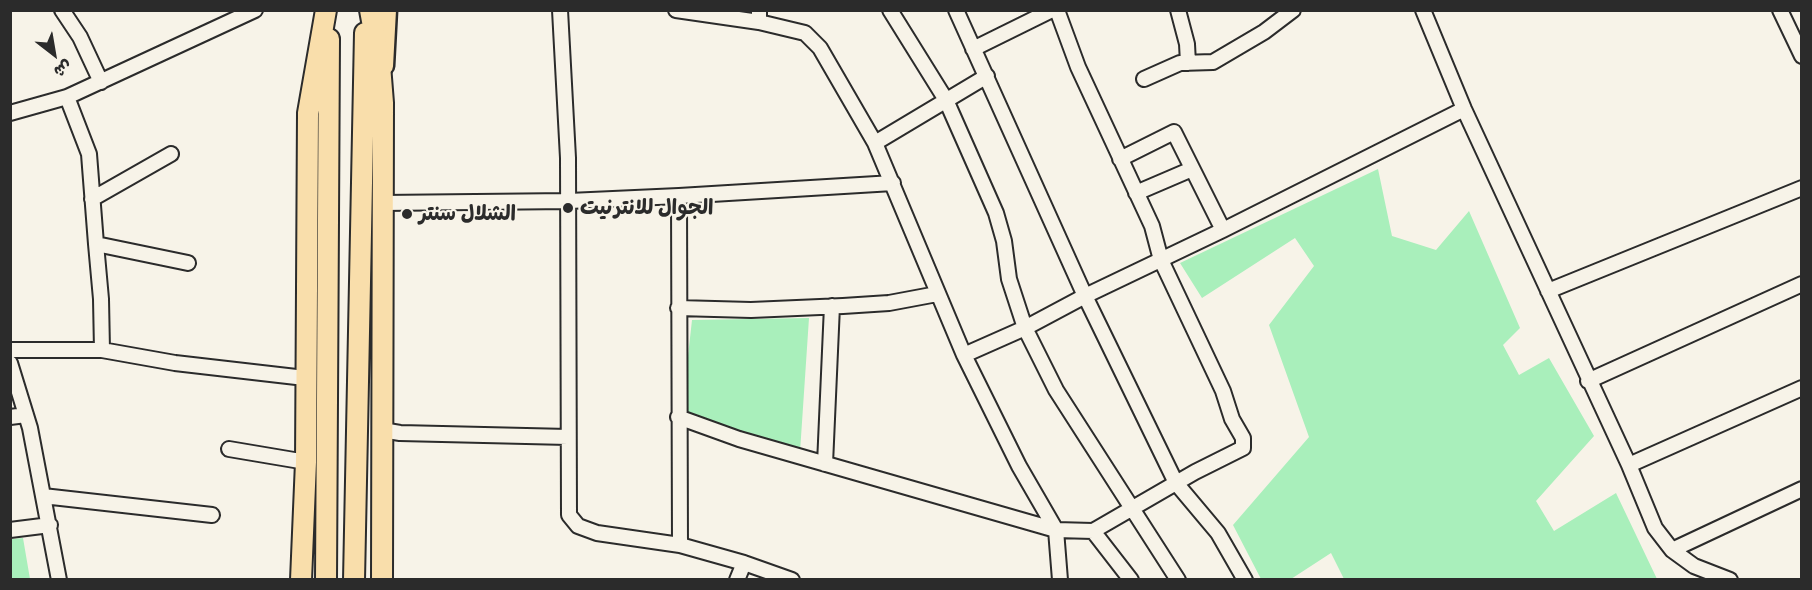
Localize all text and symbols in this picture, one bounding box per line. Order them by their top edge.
north arrow [24,24,84,84]
text: ش [50,55,76,83]
place label: الجوال للانترنيت [580,195,713,221]
place label: الشلال سنتر [419,201,516,227]
marker: الجوال للانترنيت [561,201,575,215]
marker: الشلال سنتر [400,207,414,221]

